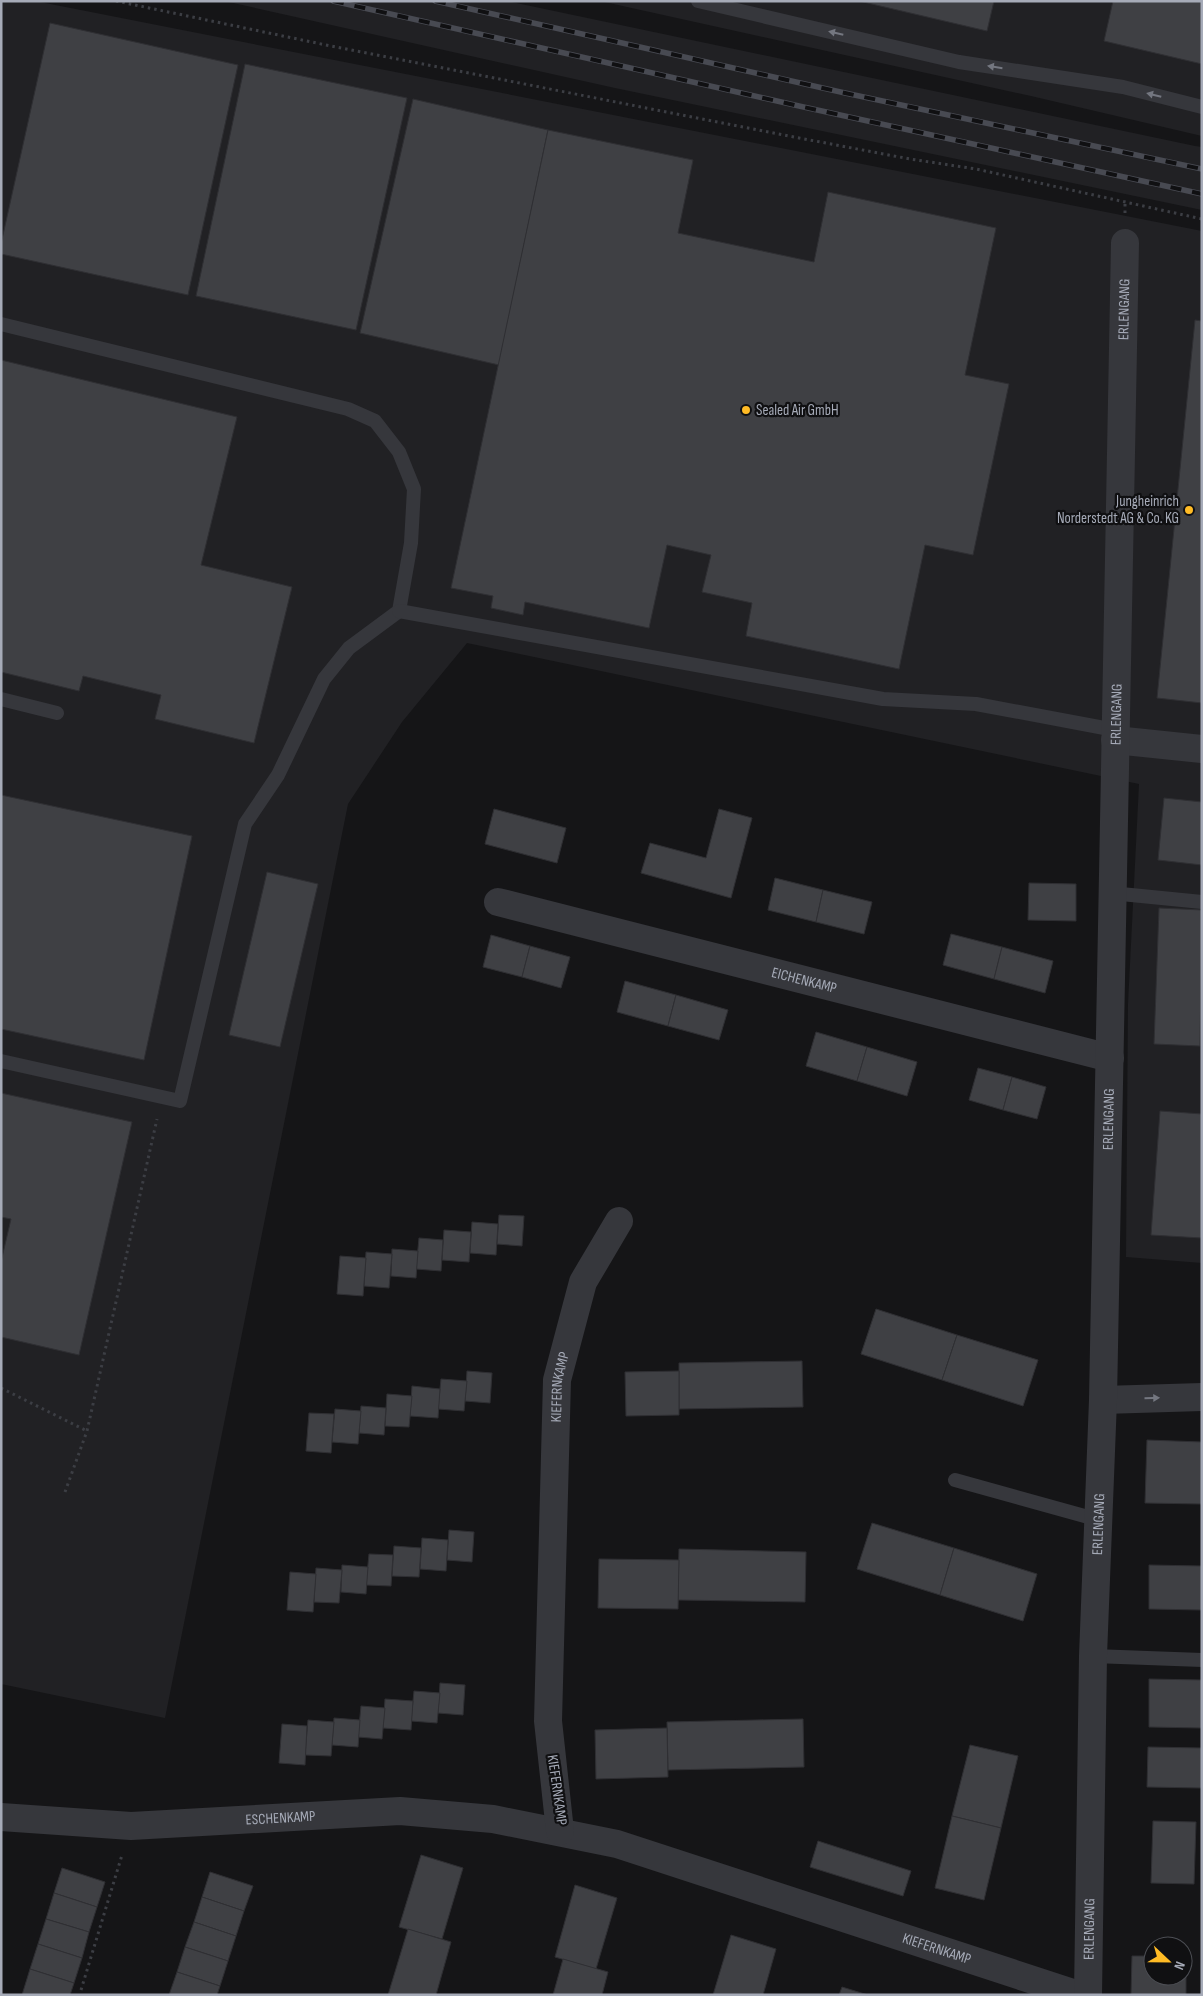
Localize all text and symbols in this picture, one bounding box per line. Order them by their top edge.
one-way arrow [828,29,843,37]
one-way arrow [986,63,1002,71]
one-way arrow [1147,91,1162,99]
street label: ERLENGANG [1114,278,1134,340]
place label: Sealed Air GmbH [756,401,839,420]
marker: Sealed Air GmbH [740,404,752,416]
place label: Jungheinrich Norderstedt AG & Co. KG [1057,492,1179,528]
marker: Jungheinrich Norderstedt AG & Co. KG [1183,504,1195,516]
street label: ERLENGANG [1106,683,1126,745]
street label: EICHENKAMP [770,963,839,997]
street label: ERLENGANG [1098,1088,1118,1150]
street label: KIEFERNKAMP [546,1350,574,1423]
one-way arrow [1144,1394,1160,1402]
street label: ERLENGANG [1087,1493,1109,1555]
street label: KIEFERNKAMP [543,1753,571,1827]
street label: ESCHENKAMP [245,1806,316,1829]
street label: ERLENGANG [1079,1898,1099,1960]
street label: KIEFERNKAMP [900,1928,974,1969]
north arrow [1143,1936,1193,1986]
text: N [1170,1959,1189,1972]

